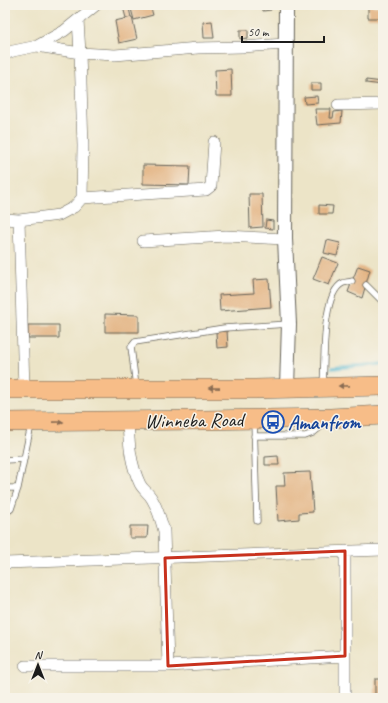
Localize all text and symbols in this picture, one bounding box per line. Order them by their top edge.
scale bar [242,18,324,44]
text: 50 m [248,24,270,40]
one-way arrow [338,383,350,390]
one-way arrow [207,385,220,391]
street label: Winneba Road [145,407,247,434]
bus stop icon: Amanfrom [260,409,286,435]
place label: Amanfrom [288,410,362,435]
one-way arrow [52,419,65,425]
north arrow [18,645,58,685]
text: N [35,648,44,662]

